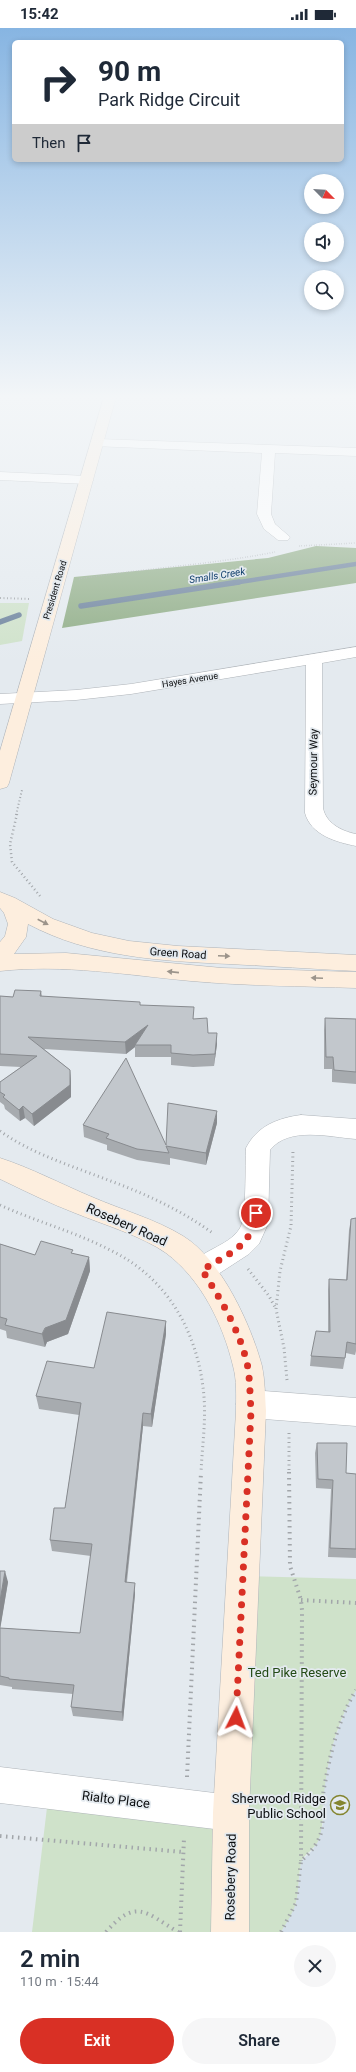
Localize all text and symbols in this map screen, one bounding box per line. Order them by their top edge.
text: 15:42 [20,5,59,23]
text: 90 m [98,55,161,88]
icon: right [32,56,84,108]
text: Park Ridge Circuit [98,89,240,110]
icon: arrive [73,132,95,154]
text: Then [32,134,65,152]
north arrow [304,174,344,214]
map controls [304,174,344,310]
button: sound [304,222,344,262]
button: search [304,270,344,310]
street label: President Road [41,559,69,621]
water label: Smalls Creek [188,565,247,585]
street label: Hayes Avenue [161,671,219,689]
street label: Seymour Way [306,728,321,795]
one-way arrow [37,919,48,925]
street label: Green Road [149,945,207,962]
one-way arrow [218,953,230,960]
one-way arrow [167,969,179,975]
one-way arrow [311,975,323,982]
pin [239,1196,273,1230]
street label: Rosebery Road [84,1200,170,1249]
icon: arrive [245,1202,267,1224]
park label: Ted Pike Reserve [248,1665,346,1680]
position arrow [215,1697,257,1739]
street label: Rialto Place [81,1788,151,1811]
place label: Sherwood Ridge Public School [232,1791,326,1821]
school or university icon: Sherwood Ridge Public School [329,1794,351,1816]
street label: Rosebery Road [222,1833,239,1921]
text: 2 min [20,1945,80,1973]
button: close [294,1945,336,1987]
text: 110 m · 15:44 [20,1974,99,1989]
button: Exit [20,2018,174,2064]
button: Share [182,2018,336,2064]

